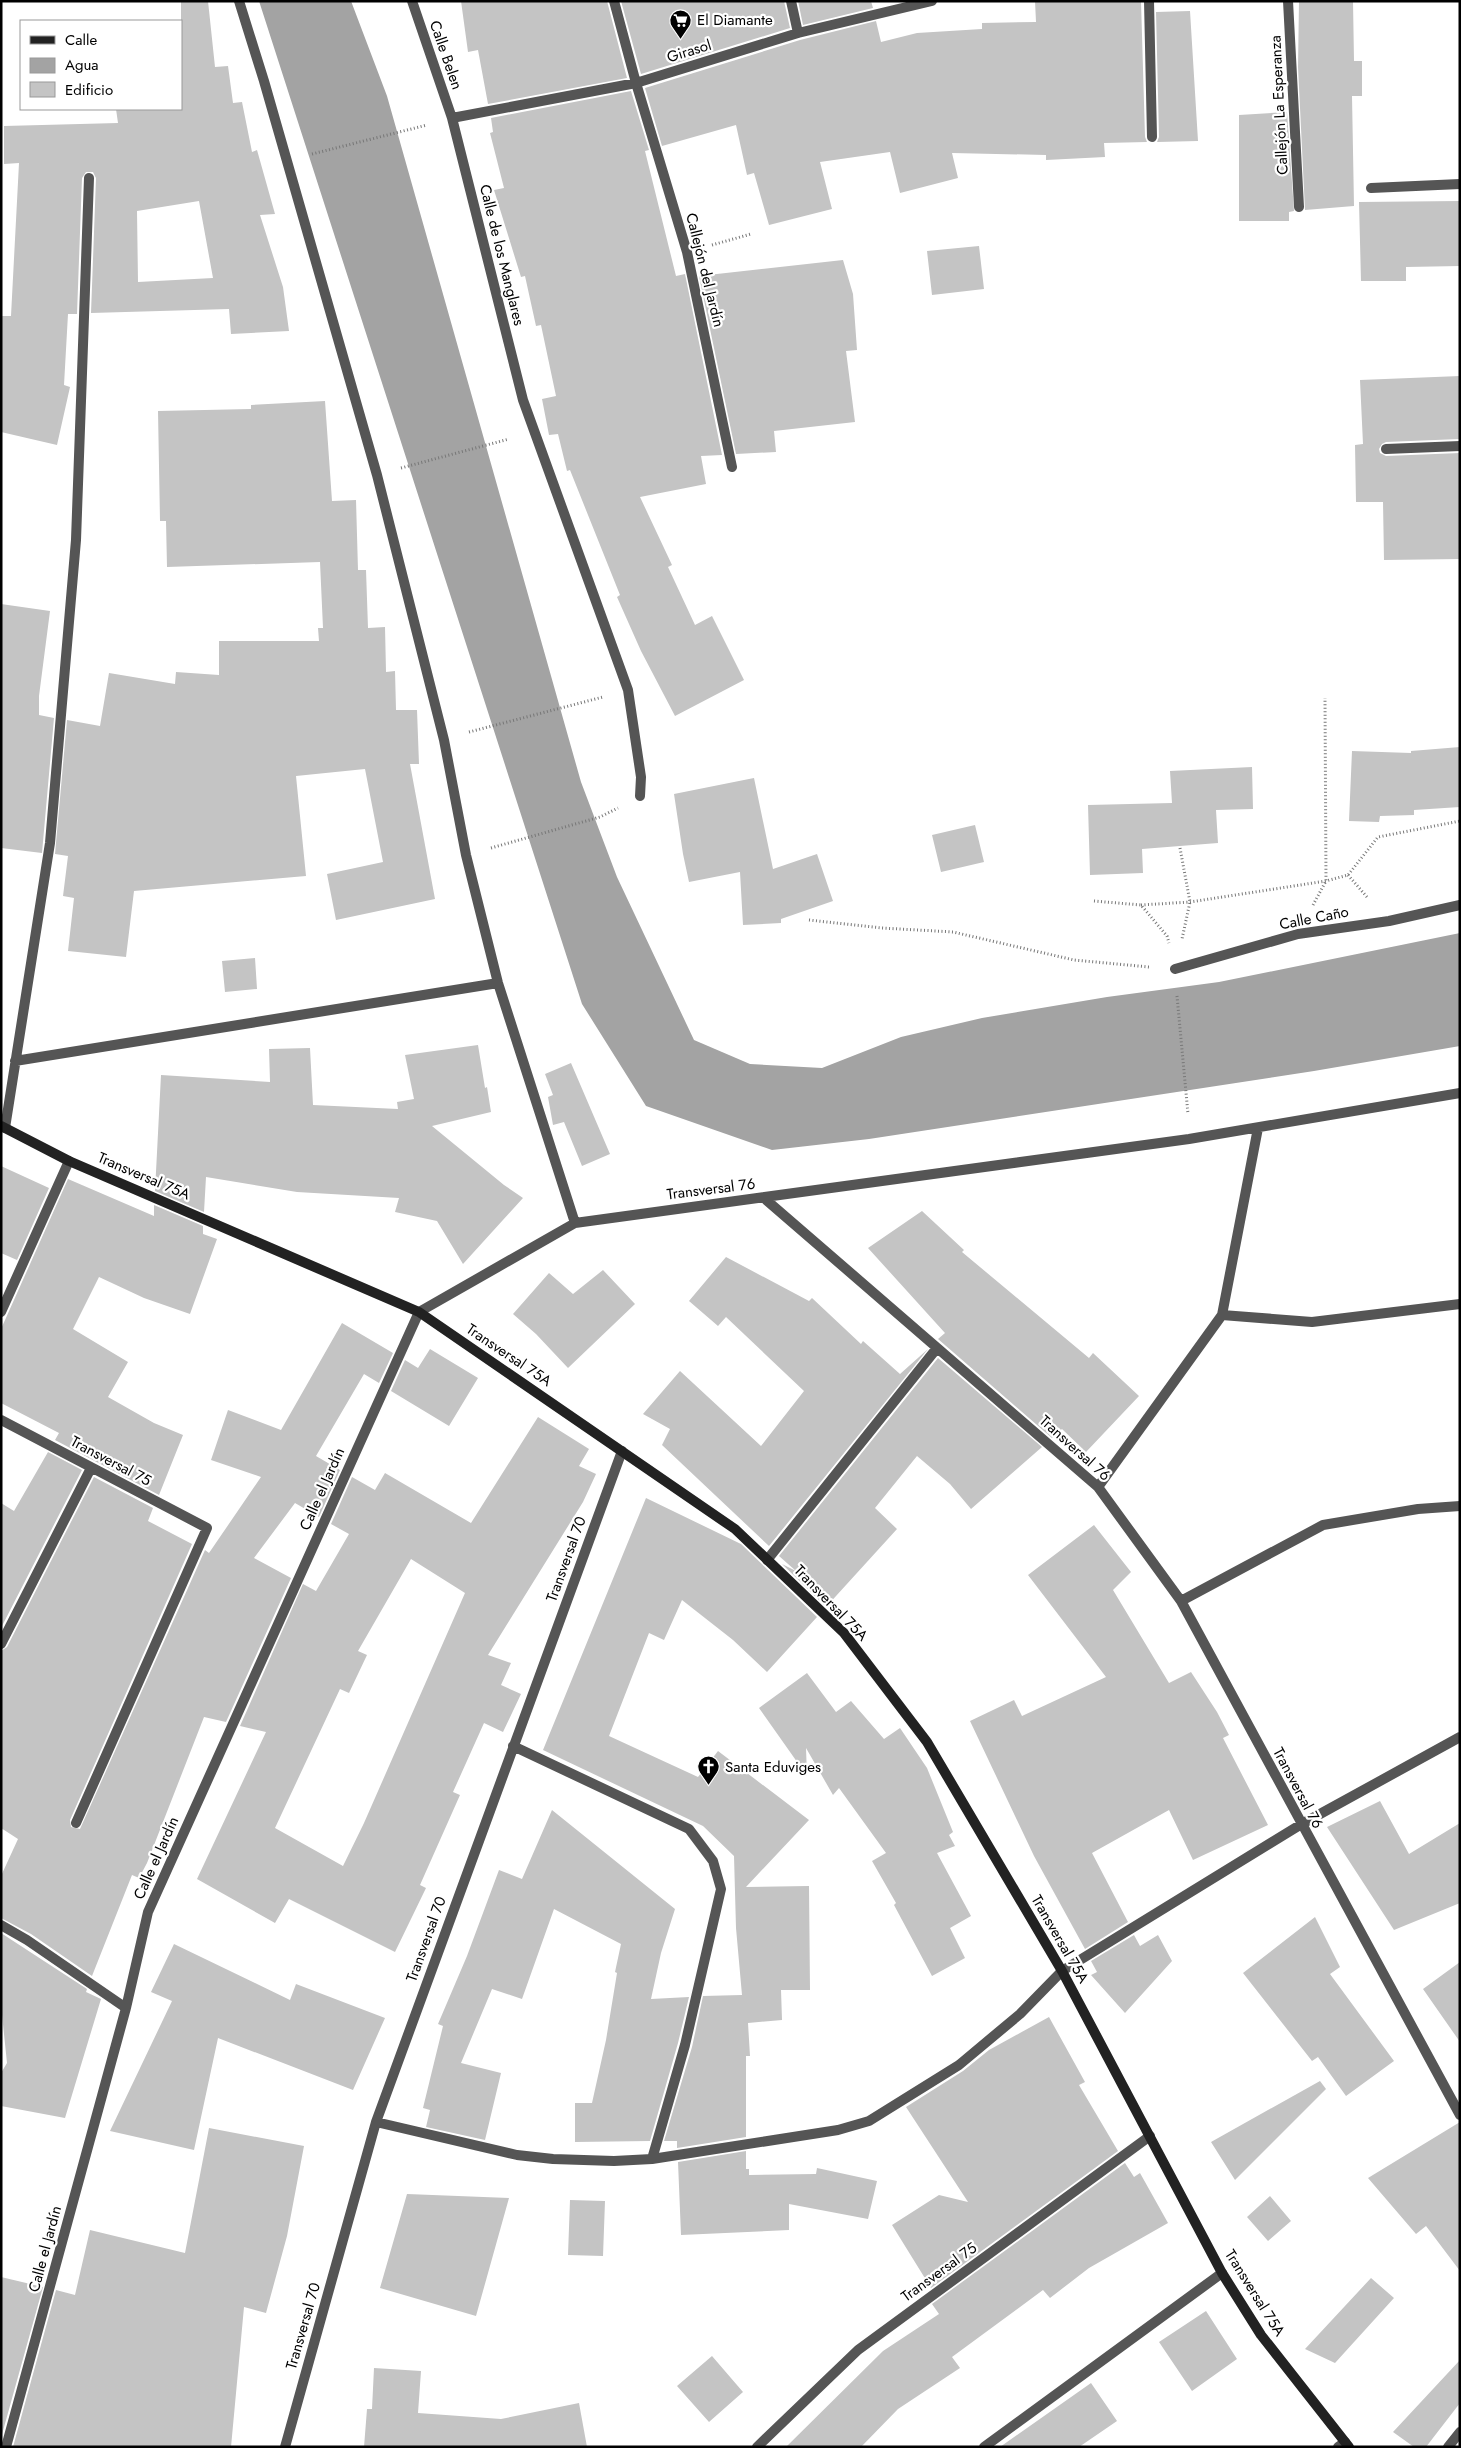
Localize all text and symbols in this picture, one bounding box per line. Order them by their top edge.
supermarket icon: El Diamante [669,8,693,39]
place label: El Diamante [697,9,773,31]
street label: Calle Belen [424,17,468,93]
legend [20,20,182,110]
text: Calle [65,29,97,51]
street label: Girasol [664,34,714,68]
street label: Callejón La Esperanza [1264,35,1294,175]
text: Agua [65,54,99,76]
text: Edificio [65,79,113,101]
street label: Calle de los Manglares [474,182,530,328]
street label: Callejón del Jardín [680,211,730,329]
street label: Calle Caño [1277,901,1351,935]
street label: Transversal 75A [94,1147,194,1205]
street label: Transversal 76 [666,1173,756,1205]
street label: Transversal 75A [462,1318,556,1392]
street label: Transversal 76 [1035,1410,1115,1486]
street label: Transversal 75 [67,1430,155,1492]
street label: Calle el Jardín [294,1444,350,1534]
street label: Transversal 70 [540,1513,592,1605]
street label: Transversal 75A [789,1560,873,1646]
street label: Transversal 76 [1267,1744,1329,1832]
church icon: Santa Eduviges [697,1755,721,1786]
place label: Santa Eduviges [725,1756,821,1778]
street label: Calle el Jardín [128,1813,184,1903]
street label: Transversal 75A [1026,1891,1094,1987]
street label: Transversal 70 [400,1893,452,1985]
street label: Calle el Jardín [23,2203,67,2295]
street label: Transversal 75 [897,2237,981,2307]
street label: Transversal 75A [1220,2245,1291,2341]
street label: Transversal 70 [280,2280,326,2372]

